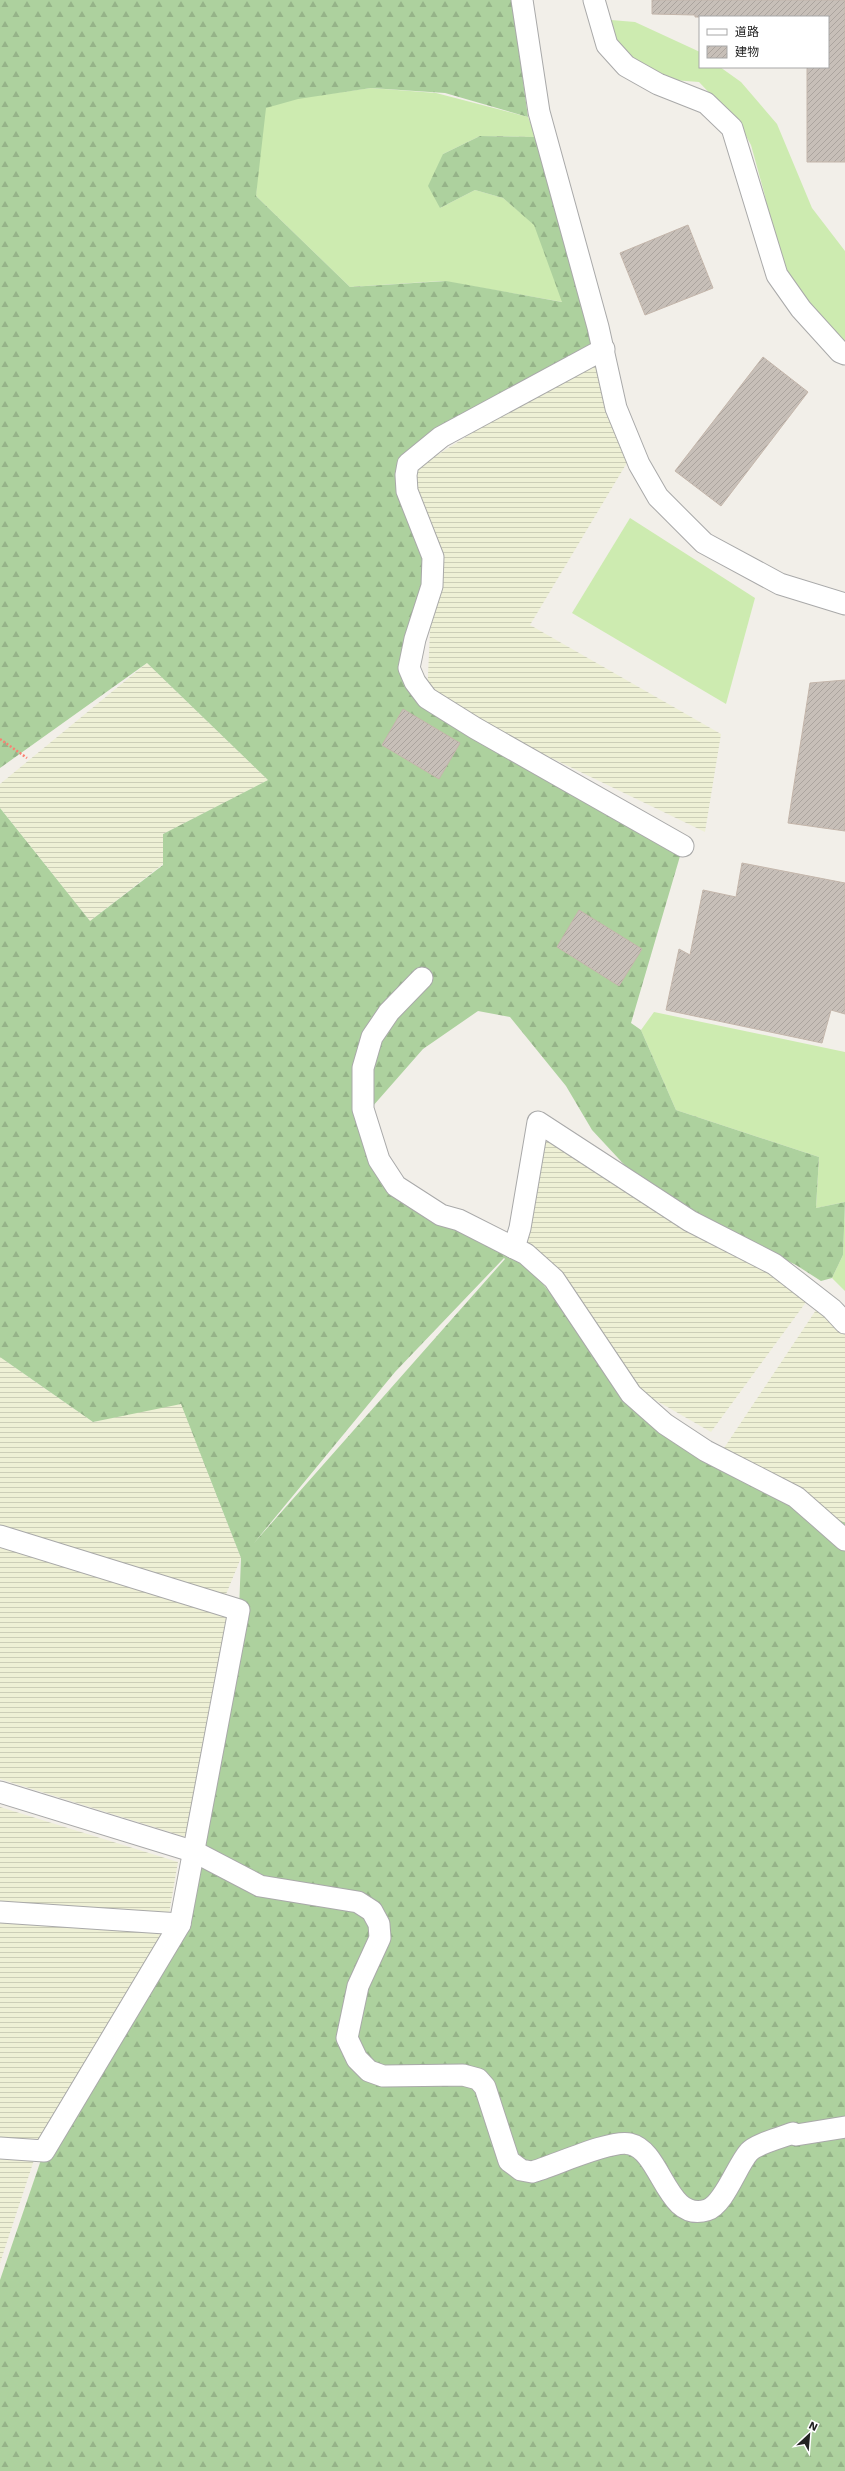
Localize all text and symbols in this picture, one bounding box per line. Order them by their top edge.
legend [699,16,829,68]
text: 道路 [735,25,759,39]
text: 建物 [735,45,759,59]
north arrow [789,2415,829,2455]
text: N [807,2419,820,2434]

